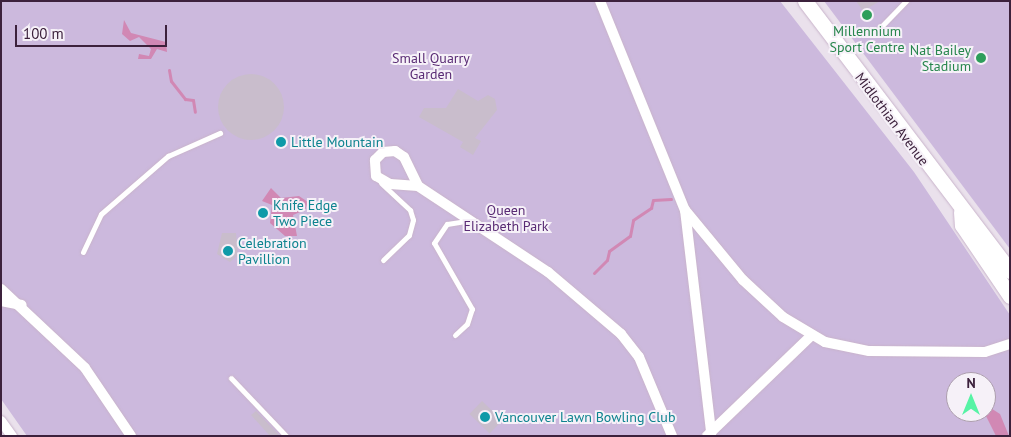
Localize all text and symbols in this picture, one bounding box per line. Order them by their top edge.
marker: Millennium Sport Centre [861,9,873,21]
scale bar [18,15,170,47]
place label: Millennium Sport Centre [829,23,905,56]
text: 100 m [23,24,64,43]
place label: Nat Bailey Stadium [910,42,971,74]
park label: Small Quarry Garden [392,50,470,82]
marker: Nat Bailey Stadium [975,52,987,64]
street label: Midlothian Avenue [852,69,932,169]
place label: Little Mountain [291,134,383,150]
marker: Little Mountain [275,136,287,148]
place label: Knife Edge Two Piece [273,197,337,230]
park label: Queen Elizabeth Park [463,202,549,234]
marker: Knife Edge Two Piece [257,207,269,219]
place label: Celebration Pavillion [238,235,307,268]
marker: Celebration Pavillion [222,245,234,257]
north arrow [946,372,996,422]
text: N [966,374,976,392]
place label: Vancouver Lawn Bowling Club [495,409,675,425]
marker: Vancouver Lawn Bowling Club [479,411,491,423]

